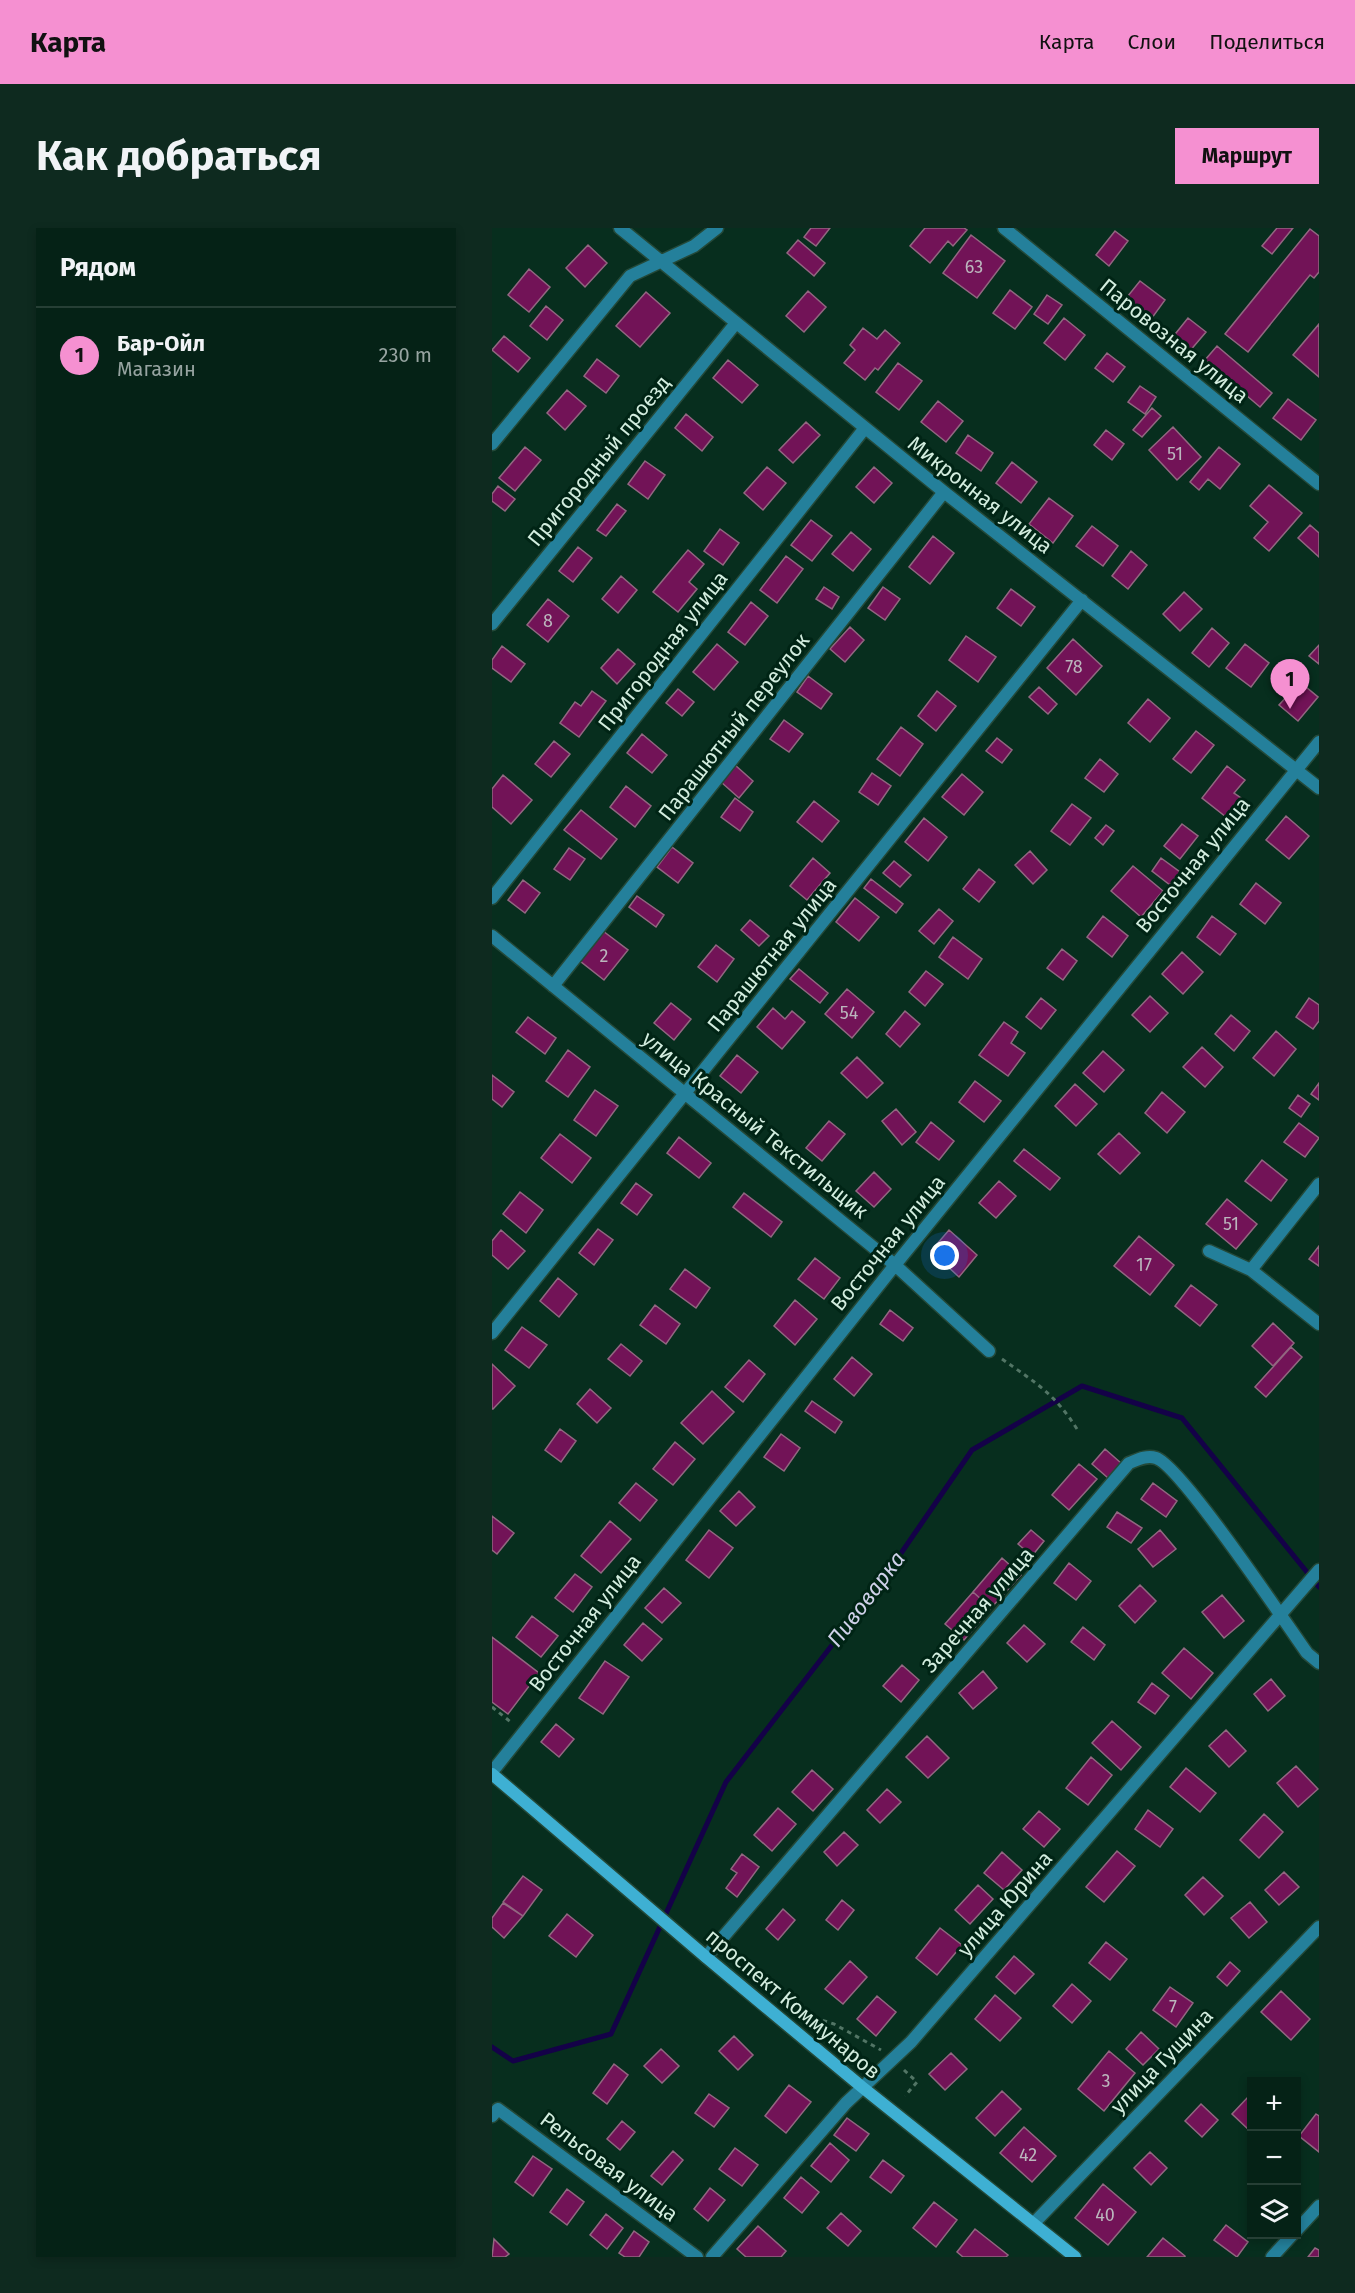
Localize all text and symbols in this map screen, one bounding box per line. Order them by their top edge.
text: Карта [30,26,106,59]
text: Карта [1039,29,1095,55]
text: Слои [1128,29,1176,55]
text: Поделиться [1209,29,1325,55]
button: Маршрут [1175,128,1319,184]
text: Как добраться [36,131,322,181]
text: Рядом [60,252,136,283]
house number: 63 [965,256,983,278]
street label: Паровозная улица [1094,273,1254,409]
text: Бар-Ойл [117,330,205,357]
text: 1 [75,343,84,367]
text: 230 m [379,343,432,367]
text: Магазин [117,357,196,381]
street label: Пригородный проезд [522,370,676,552]
street label: Микронная улица [902,430,1058,560]
house number: 51 [1167,443,1183,465]
street label: Пригородная улица [592,566,734,736]
house number: 8 [543,610,553,632]
street label: Парашютный переулок [653,628,815,826]
house number: 78 [1065,656,1083,678]
pin: 1 [1270,660,1310,709]
street label: Восточная улица [1130,792,1256,938]
street label: Парашютная улица [702,873,842,1037]
house number: 2 [600,945,609,967]
house number: 54 [840,1002,859,1024]
street label: улица Красный Текстильщик [637,1026,873,1224]
street label: Восточная улица [825,1170,951,1316]
house number: 51 [1223,1213,1239,1235]
your location [930,1241,959,1270]
house number: 17 [1136,1254,1152,1276]
street label: Заречная улица [917,1542,1039,1678]
water label: Пивоварка [821,1546,911,1652]
street label: Восточная улица [523,1549,647,1697]
street label: улица Юрина [952,1846,1058,1962]
street label: проспект Коммунаров [700,1923,886,2085]
house number: 7 [1169,1996,1177,2018]
street label: улица Гущина [1105,2003,1219,2119]
house number: 3 [1102,2070,1110,2092]
map controls [1247,2077,1301,2239]
button: + [1247,2077,1301,2131]
street label: Рельсовая улица [535,2107,683,2227]
button: − [1247,2131,1301,2185]
house number: 42 [1019,2144,1037,2166]
button: layers [1247,2185,1301,2239]
house number: 40 [1095,2204,1115,2226]

